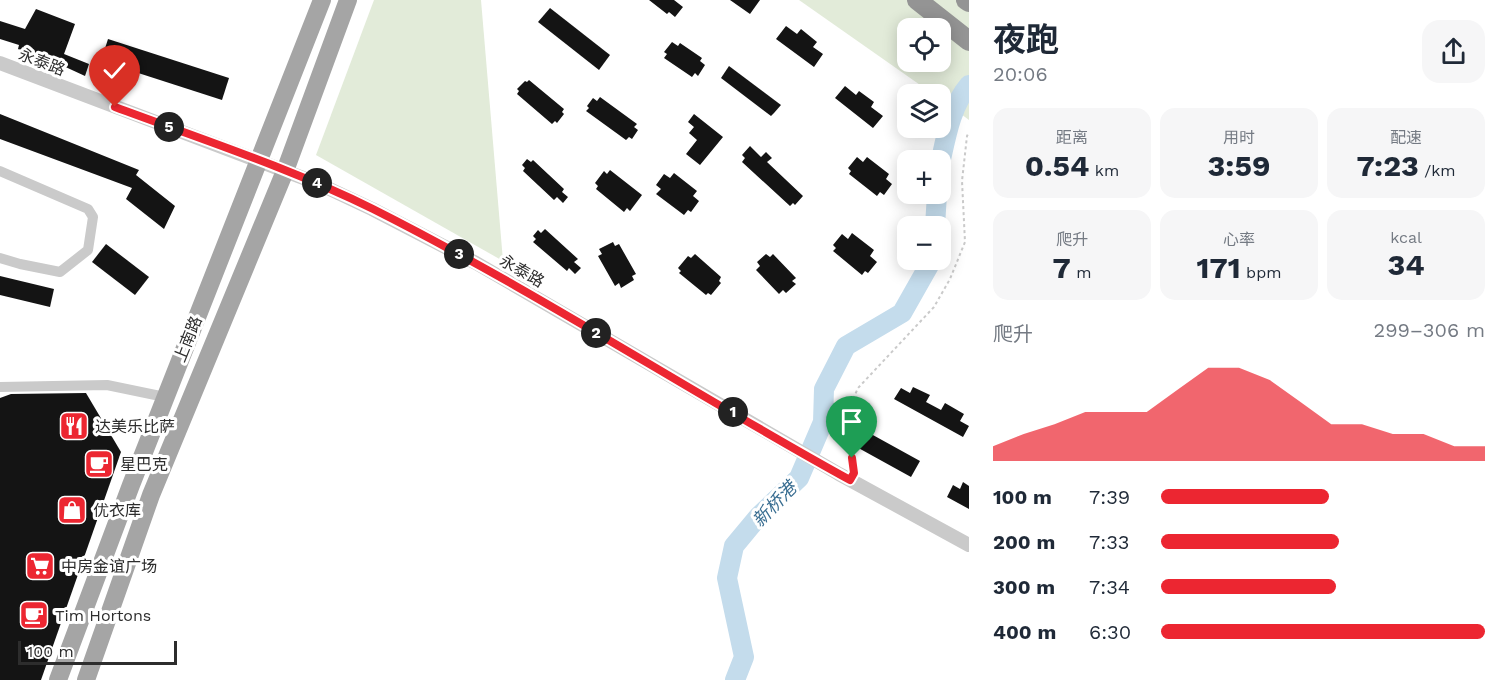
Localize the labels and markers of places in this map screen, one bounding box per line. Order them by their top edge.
pin [89,45,140,107]
pin: 5 [154,112,184,142]
pin: 4 [302,168,332,198]
pin: 3 [444,239,474,269]
pin: 2 [581,318,611,348]
pin [826,396,877,458]
pin: 1 [718,397,748,427]
restaurant icon: 达美乐比萨 [58,410,90,442]
place label: 达美乐比萨 [95,417,175,436]
cafe icon: 星巴克 [83,448,115,480]
place label: 星巴克 [120,455,168,474]
shop icon: 优衣库 [56,494,88,526]
place label: 优衣库 [93,501,141,520]
supermarket icon: 中房金谊广场 [24,550,56,582]
place label: 中房金谊广场 [61,557,157,576]
cafe icon: Tim Hortons [18,599,50,631]
place label: Tim Hortons [55,606,151,625]

